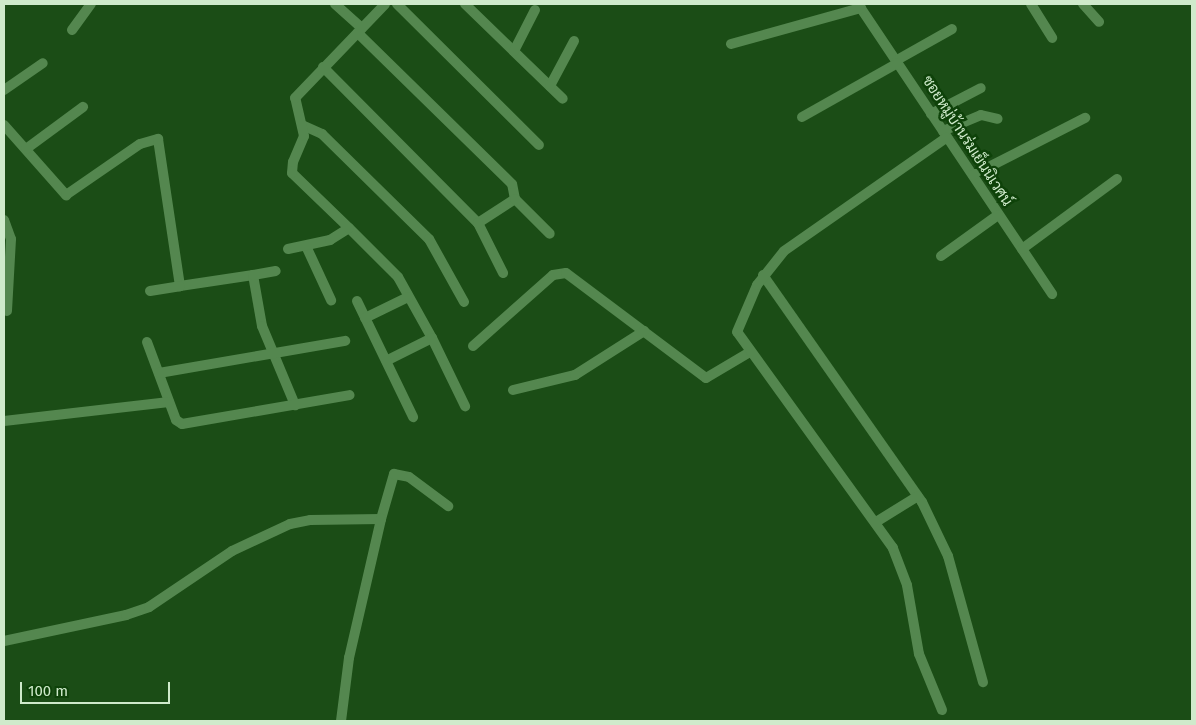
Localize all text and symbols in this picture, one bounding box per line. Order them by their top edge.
street label: ซอยหมู่บ้านร่มเย็นนิเวศน์ [918,73,1016,209]
scale bar [22,672,172,704]
text: 100 m [28,682,68,700]

